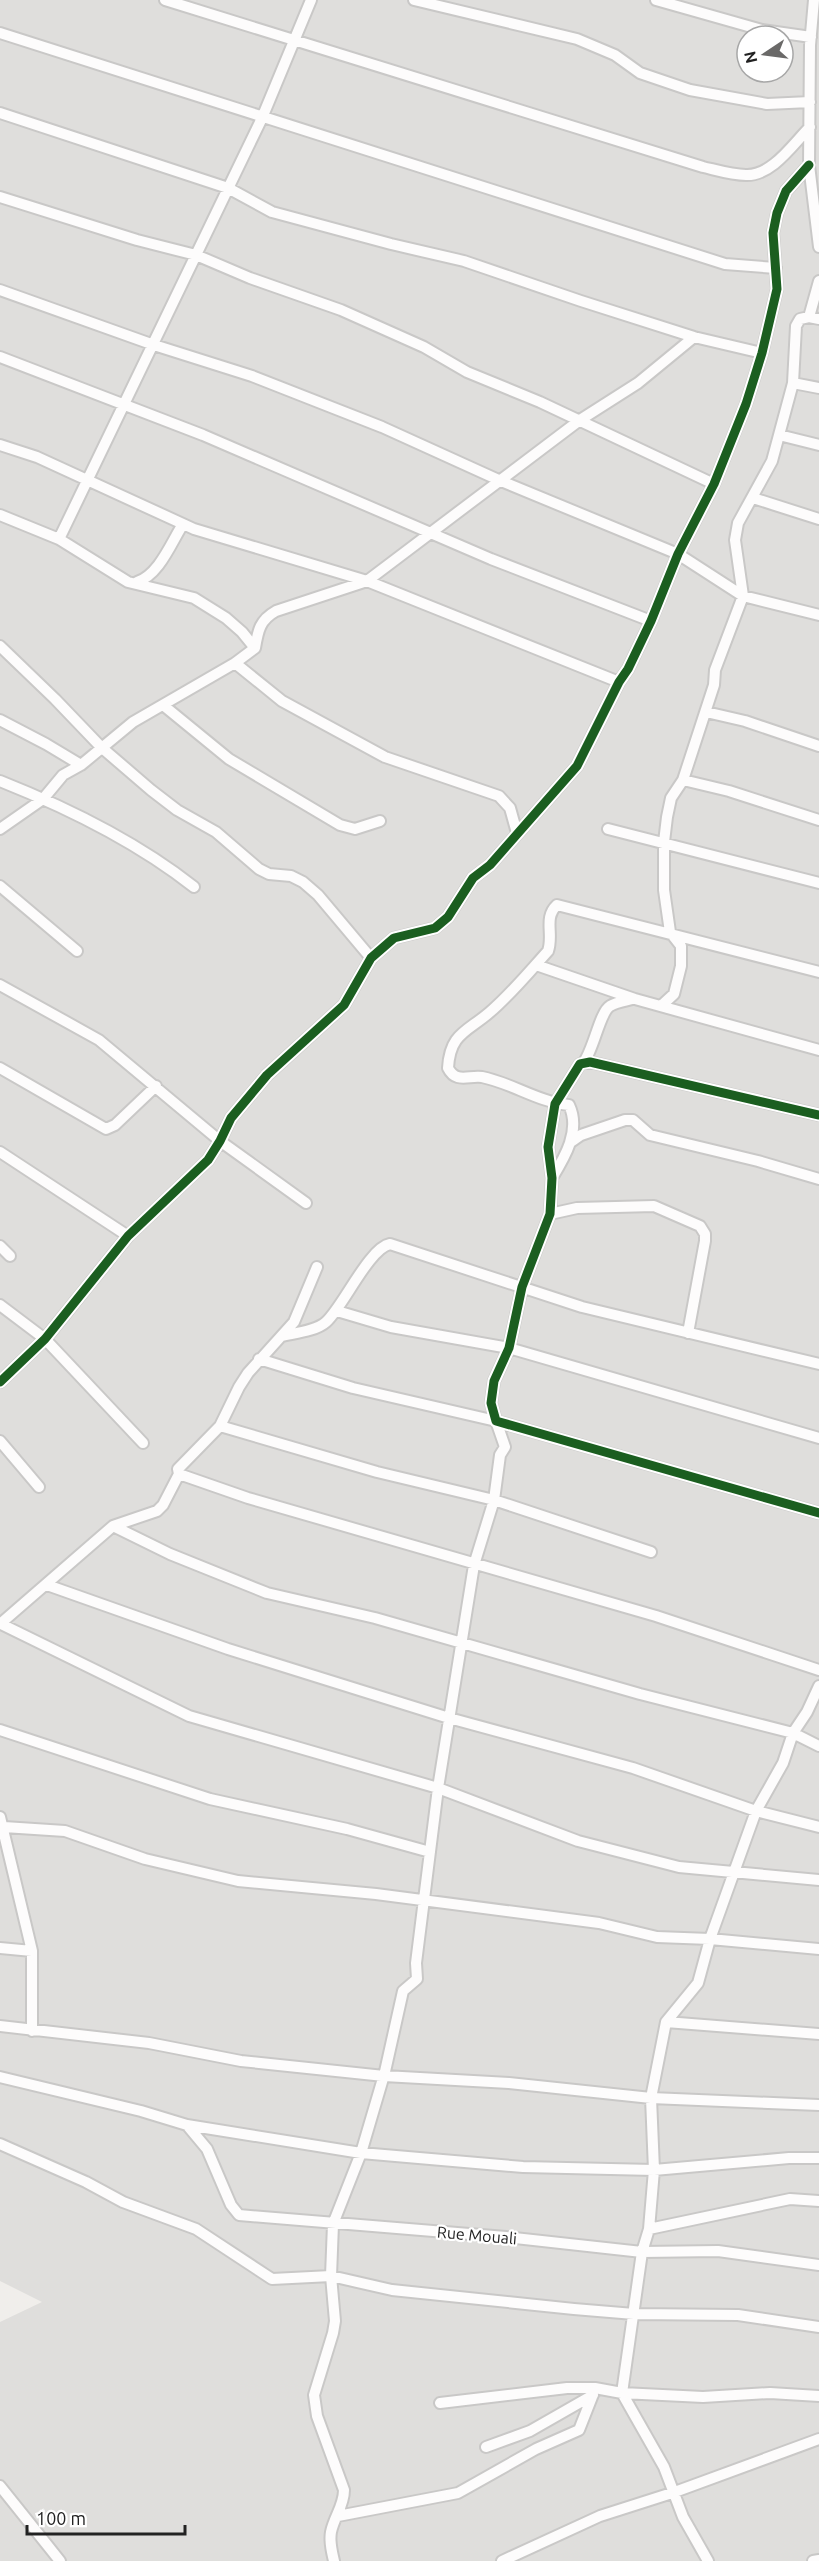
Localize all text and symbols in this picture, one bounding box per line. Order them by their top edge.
north arrow [735,24,795,84]
text: N [740,50,760,65]
street label: Rue Mouali [436,2223,518,2247]
scale bar [27,2498,184,2536]
text: 100 m [36,2508,86,2528]

